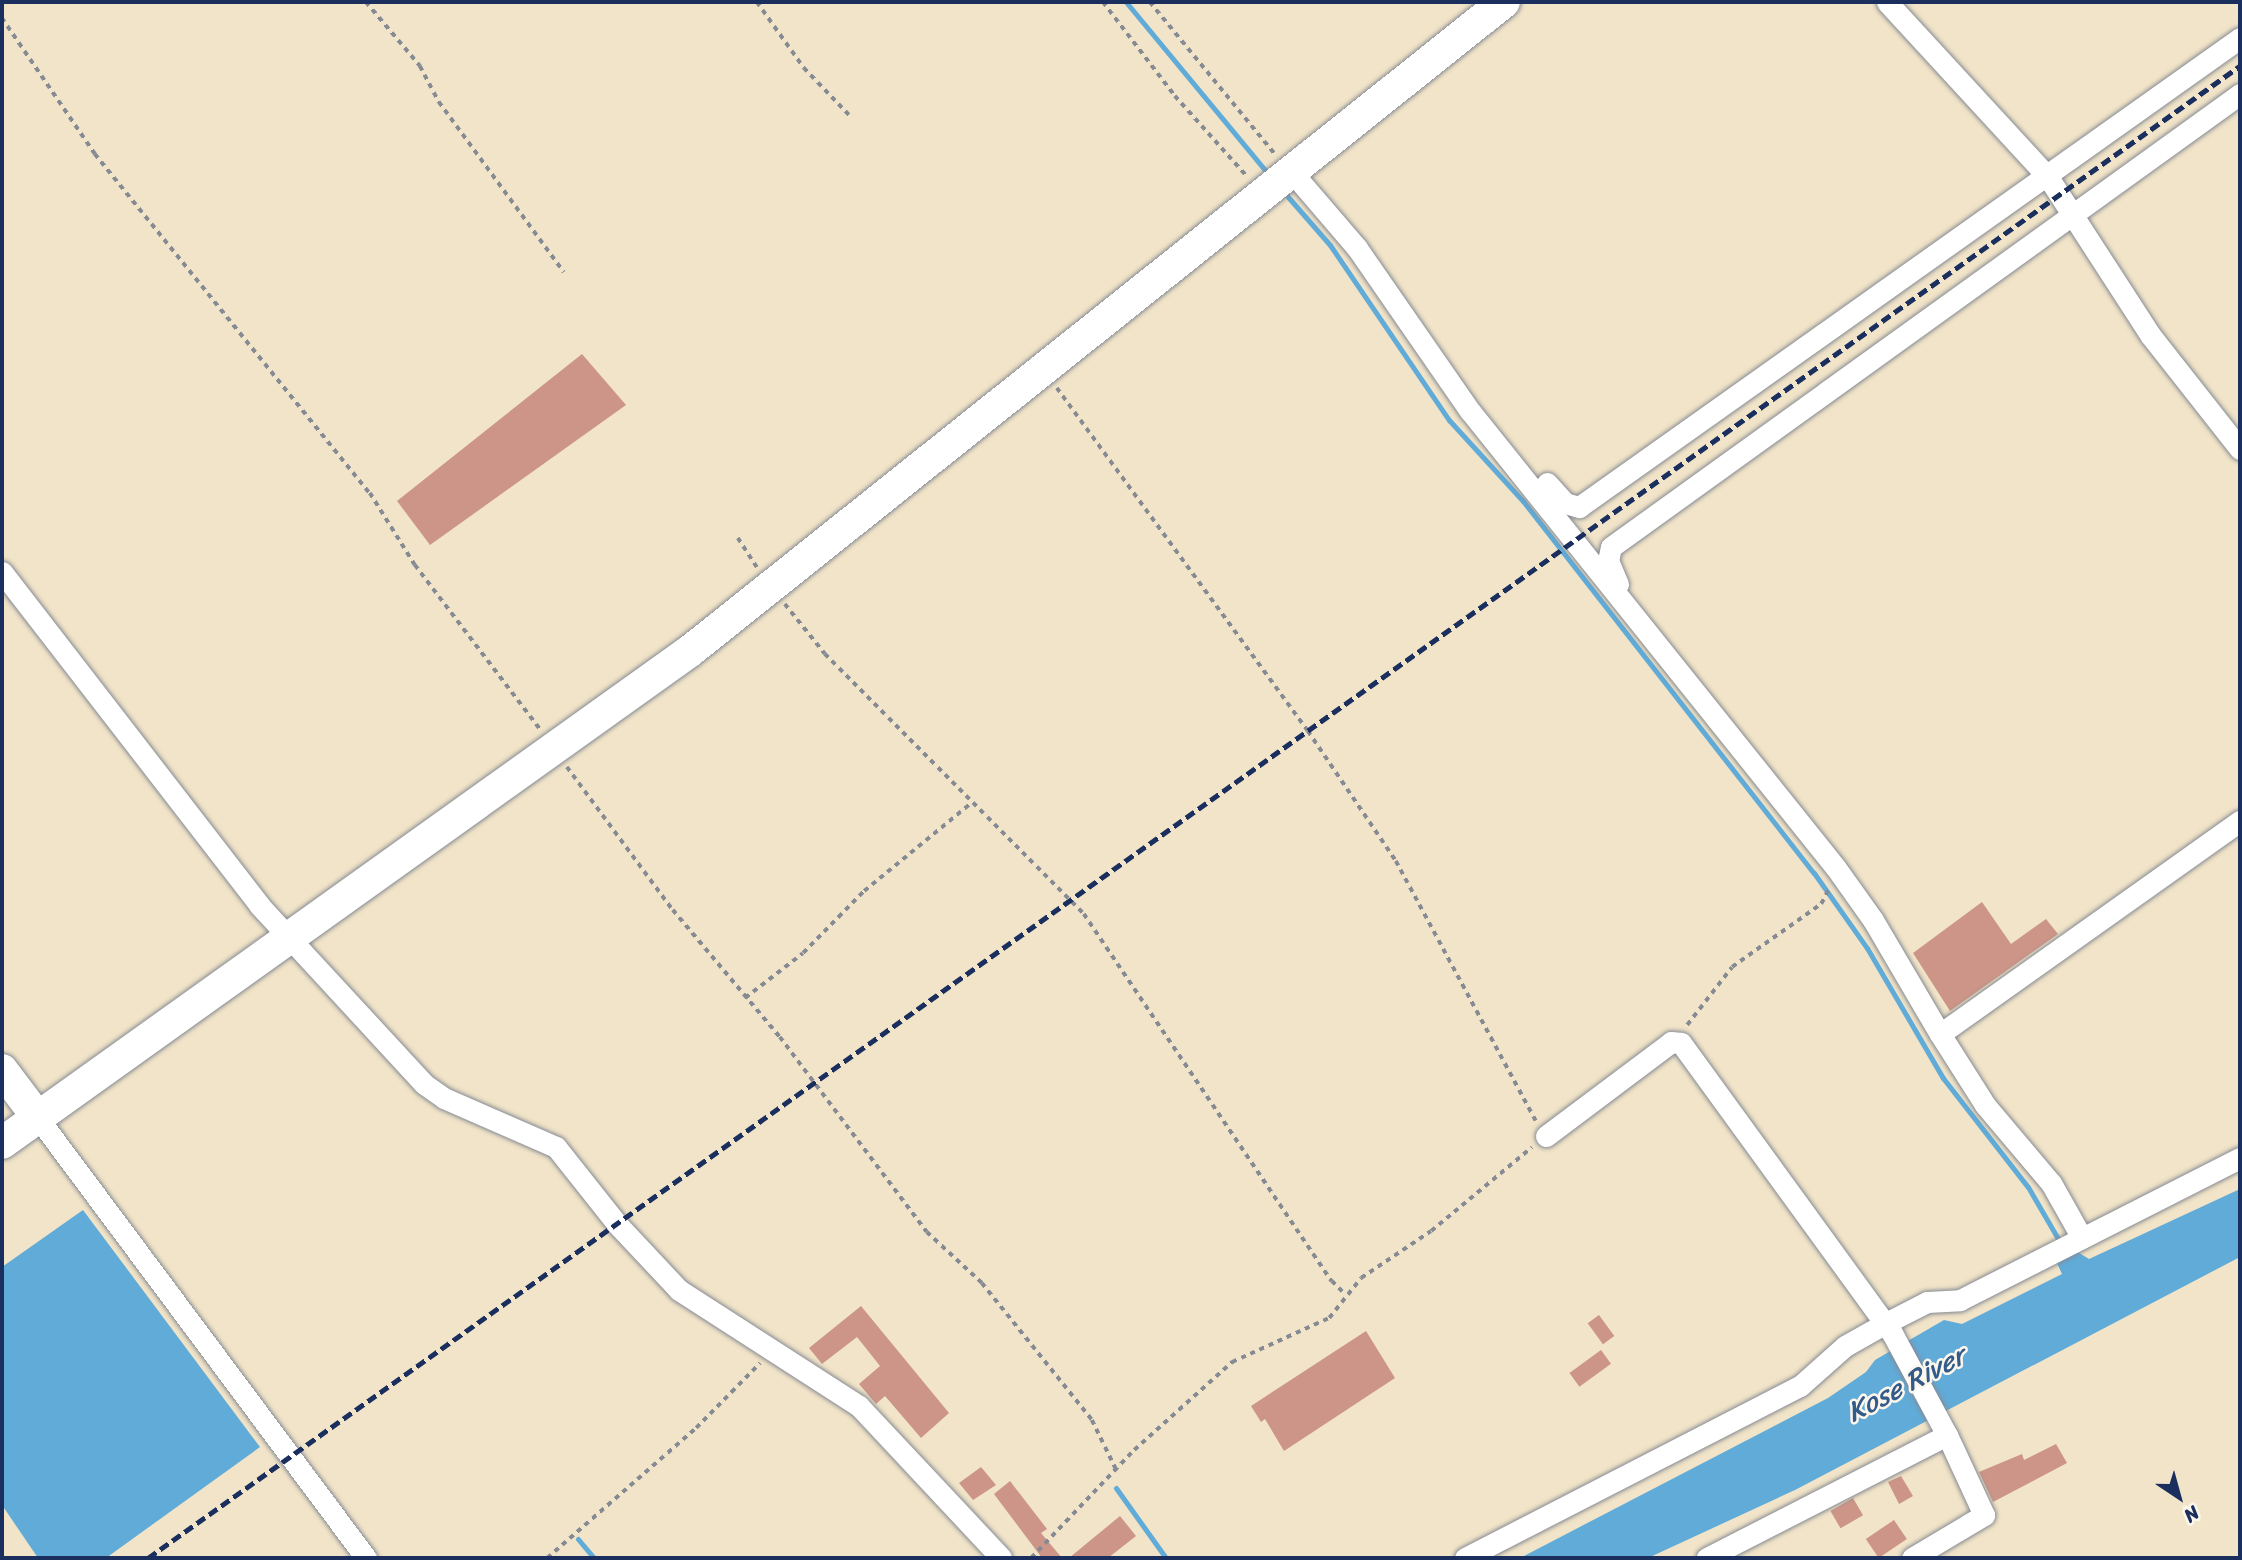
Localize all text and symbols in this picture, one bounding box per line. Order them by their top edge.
water label: Kose River [1841,1339,1971,1429]
north arrow [2144,1462,2214,1532]
text: N [2177,1497,2207,1532]

